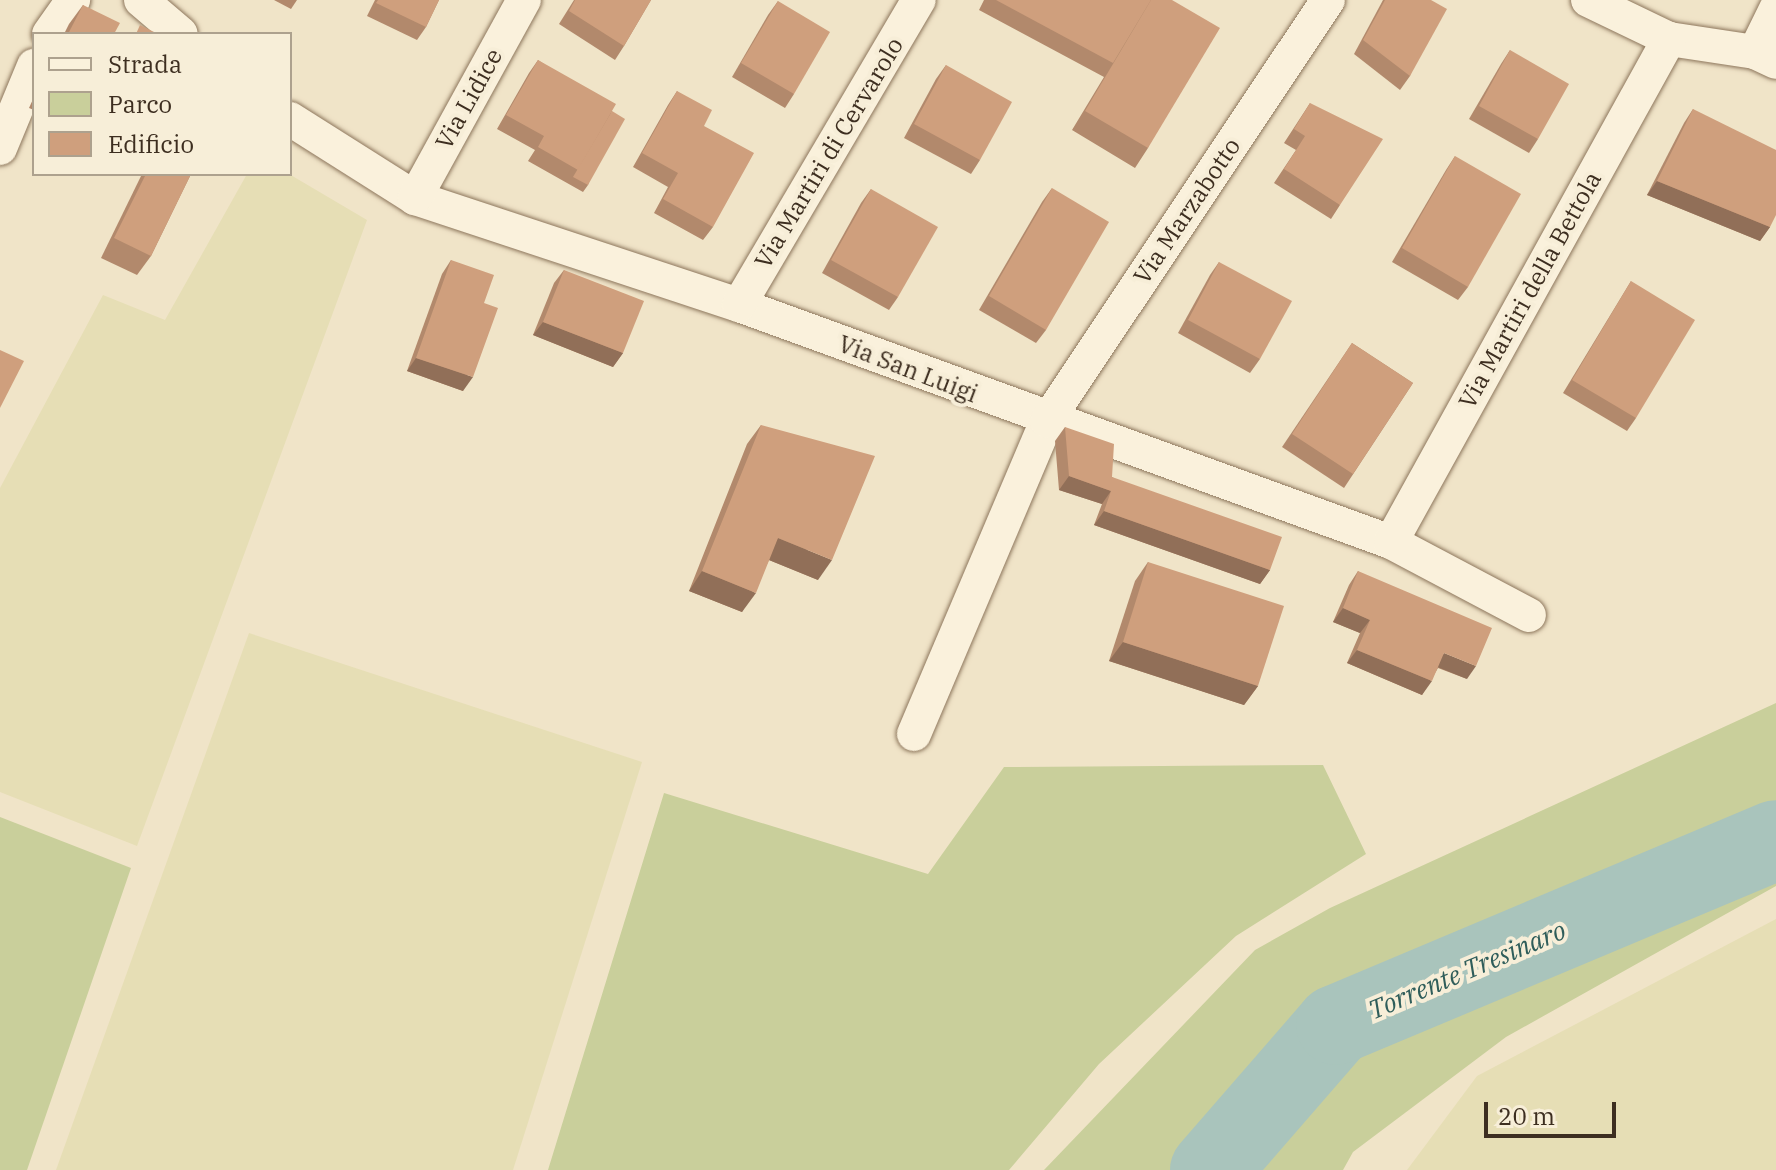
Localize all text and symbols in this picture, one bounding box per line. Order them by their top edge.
legend [32,32,292,176]
street label: Via Martiri di Cervarolo [749,32,909,274]
street label: Via Lidice [430,44,508,154]
text: Strada [108,48,182,80]
text: Parco [108,88,172,120]
text: Edificio [108,128,194,160]
street label: Via Marzabotto [1128,133,1246,289]
street label: Via Martiri della Bettola [1453,167,1607,413]
street label: Via San Luigi [834,329,982,409]
water label: Torrente Tresinaro [1364,914,1570,1026]
scale bar [1488,1086,1620,1136]
text: 20 m [1498,1100,1555,1132]

